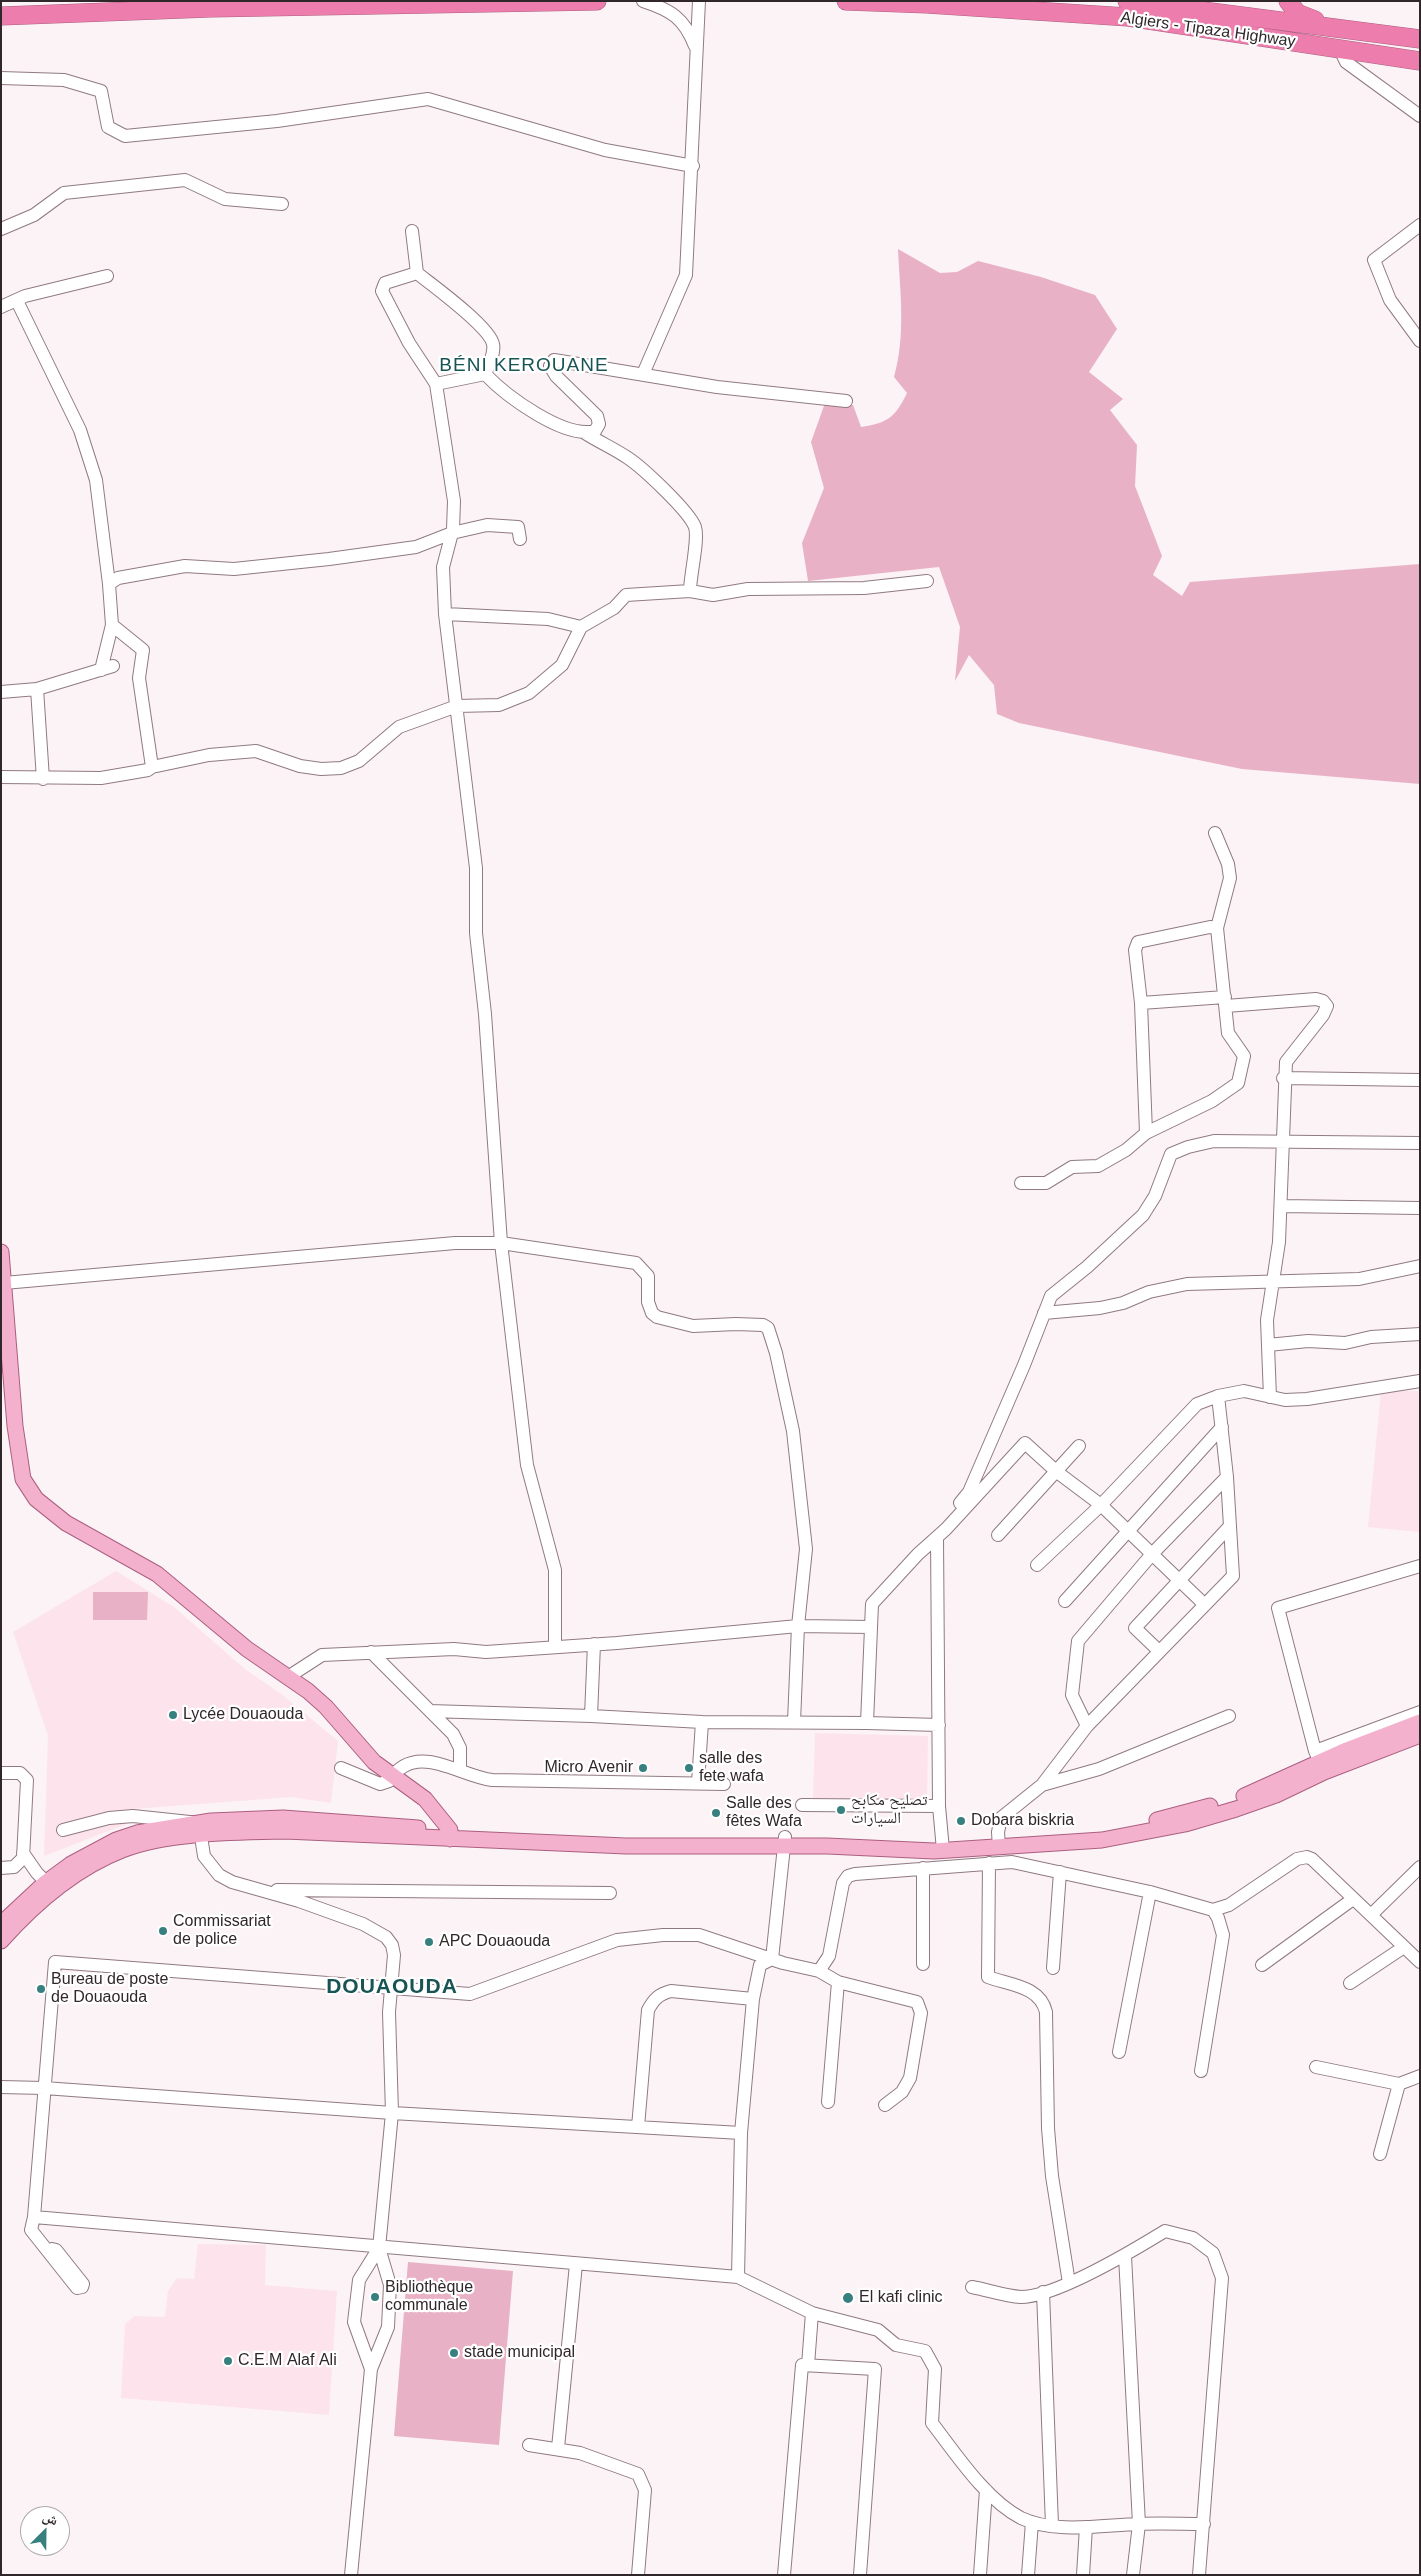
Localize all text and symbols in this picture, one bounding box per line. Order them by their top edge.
street label: Algiers - Tipaza Highway [1119,8,1297,52]
district label: BÉNI KEROUANE [438,355,610,377]
place label: Lycée Douaouda [183,1705,303,1725]
marker: Lycée Douaouda [167,1709,179,1721]
place label: salle des fete wafa [699,1749,764,1787]
place label: Micro Avenir [544,1758,633,1778]
marker: Micro Avenir [637,1762,649,1774]
marker: salle des fete wafa [683,1762,695,1774]
place label: تصليح مكابح السيارات [851,1791,927,1829]
place label: Salle des fêtes Wafa [726,1794,802,1832]
marker: تصليح مكابح السيارات [835,1804,847,1816]
marker: Salle des fêtes Wafa [710,1807,722,1819]
place label: Dobara biskria [971,1811,1074,1831]
marker: Dobara biskria [955,1815,967,1827]
place label: Commissariat de police [173,1912,271,1950]
marker: Commissariat de police [157,1925,169,1937]
place label: APC Douaouda [439,1932,550,1952]
marker: APC Douaouda [423,1936,435,1948]
place label: Bureau de poste de Douaouda [51,1970,168,2008]
district label: DOUAOUDA [325,1974,459,2000]
marker: Bureau de poste de Douaouda [35,1983,47,1995]
place label: Bibliothèque communale [385,2278,473,2316]
place label: El kafi clinic [859,2288,943,2308]
marker: Bibliothèque communale [369,2291,381,2303]
marker: El kafi clinic [841,2291,855,2305]
place label: stade municipal [464,2343,575,2363]
marker: stade municipal [448,2347,460,2359]
place label: C.E.M Alaf Ali [238,2351,337,2371]
marker: C.E.M Alaf Ali [222,2355,234,2367]
north arrow [20,2506,70,2556]
text: ش [40,2508,60,2528]

